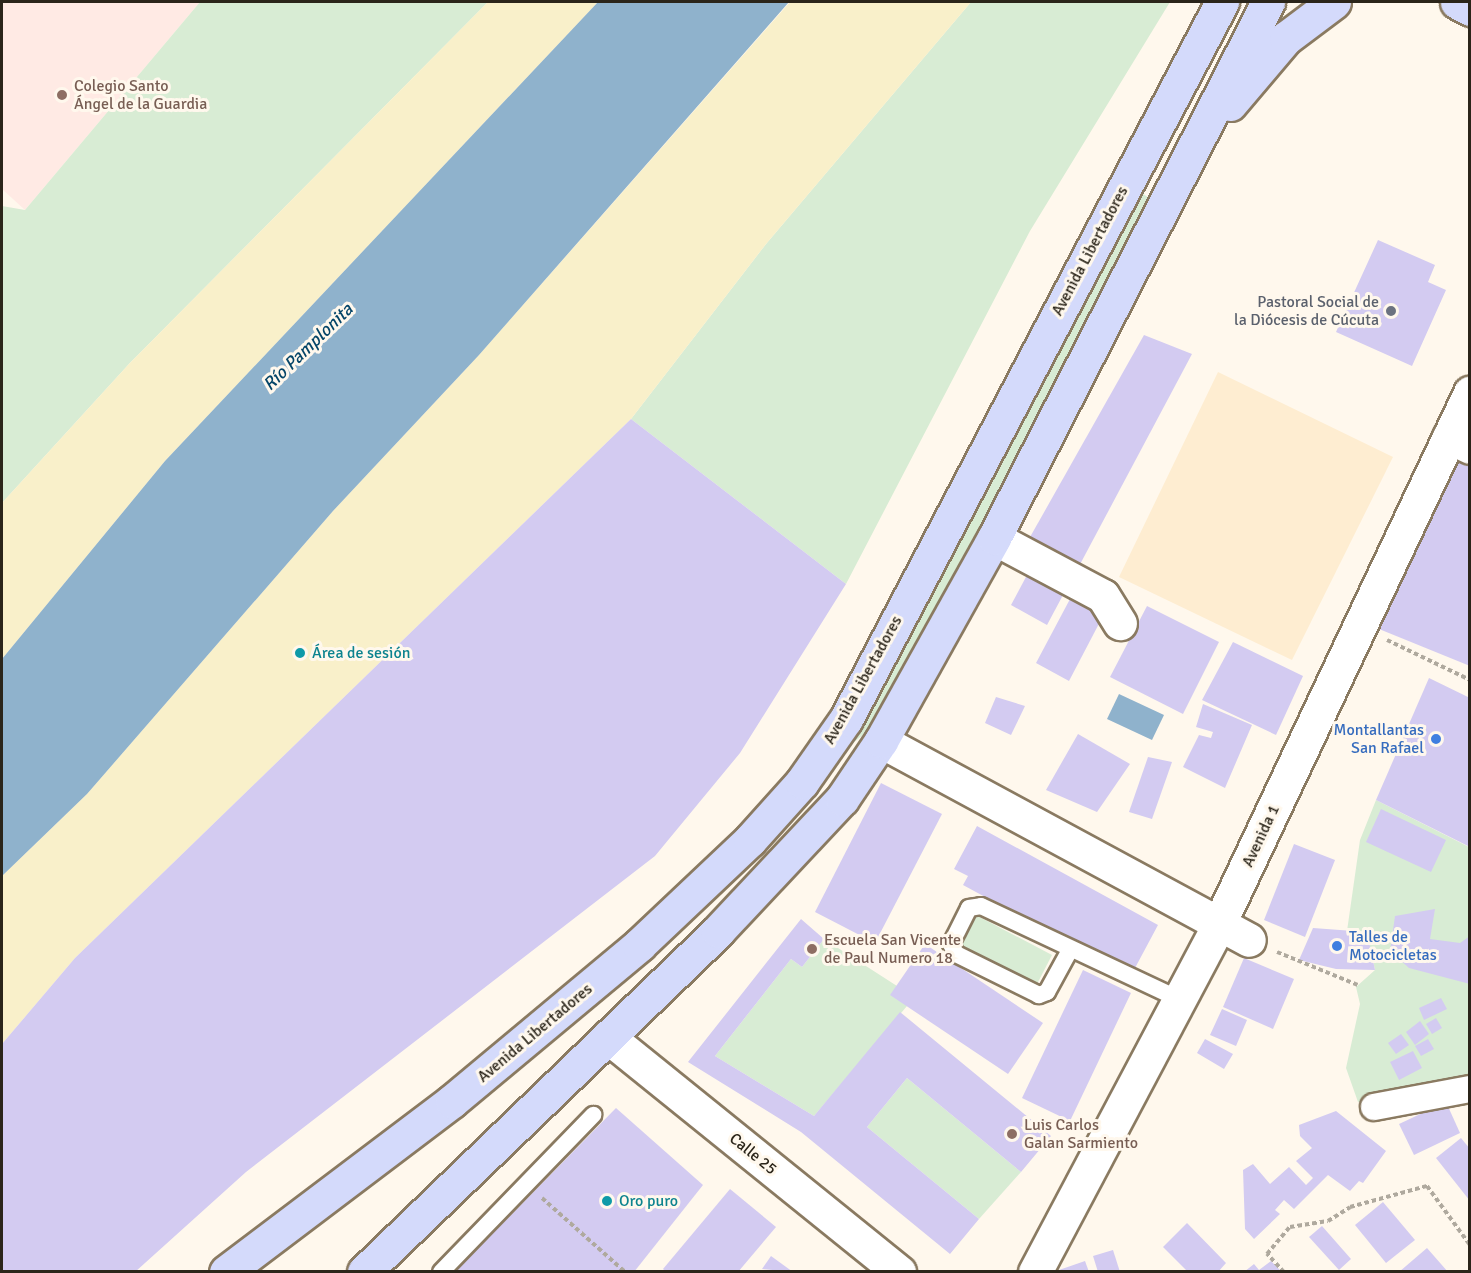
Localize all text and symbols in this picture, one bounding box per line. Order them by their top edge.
place label: Colegio Santo Ángel de la Guardia [74,76,207,114]
marker: Colegio Santo Ángel de la Guardia [55,88,69,102]
street label: Avenida Libertadores [1048,183,1132,319]
place label: Pastoral Social de la Diócesis de Cúcuta [1234,292,1379,330]
water label: Río Pamplonita [259,299,357,395]
marker: Pastoral Social de la Diócesis de Cúcuta [1384,304,1398,318]
street label: Avenida Libertadores [820,612,906,748]
place label: Área de sesión [312,643,410,663]
marker: Área de sesión [293,646,307,660]
place label: Montallantas San Rafael [1334,720,1424,758]
marker: Montallantas San Rafael [1429,732,1443,746]
street label: Avenida 1 [1238,802,1284,870]
place label: Talles de Motocicletas [1349,927,1437,965]
place label: Escuela San Vicente de Paul Numero 18 [824,930,961,968]
marker: Talles de Motocicletas [1330,939,1344,953]
marker: Escuela San Vicente de Paul Numero 18 [805,942,819,956]
street label: Avenida Libertadores [474,979,596,1087]
place label: Luis Carlos Galan Sarmiento [1024,1115,1138,1153]
marker: Luis Carlos Galan Sarmiento [1005,1127,1019,1141]
street label: Calle 25 [725,1129,781,1179]
place label: Oro puro [619,1191,678,1211]
marker: Oro puro [600,1194,614,1208]

